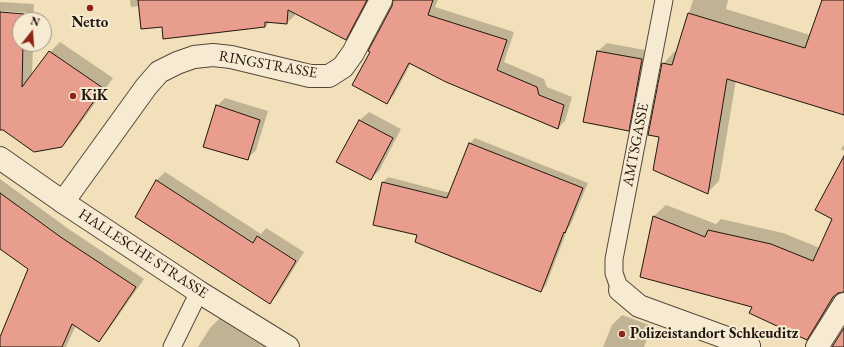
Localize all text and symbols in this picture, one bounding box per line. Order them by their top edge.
marker: Netto [85,3,95,13]
north arrow [12,12,52,52]
text: N [29,13,42,29]
place label: Netto [72,14,108,32]
street label: RINGSTRASSE [217,47,319,83]
place label: KiK [81,87,108,105]
marker: KiK [68,91,78,101]
street label: AMTSGASSE [619,102,653,188]
street label: HALLESCHE STRASSE [75,205,211,303]
place label: Polizeistandort Schkeuditz [630,325,798,343]
marker: Polizeistandort Schkeuditz [617,329,627,339]

